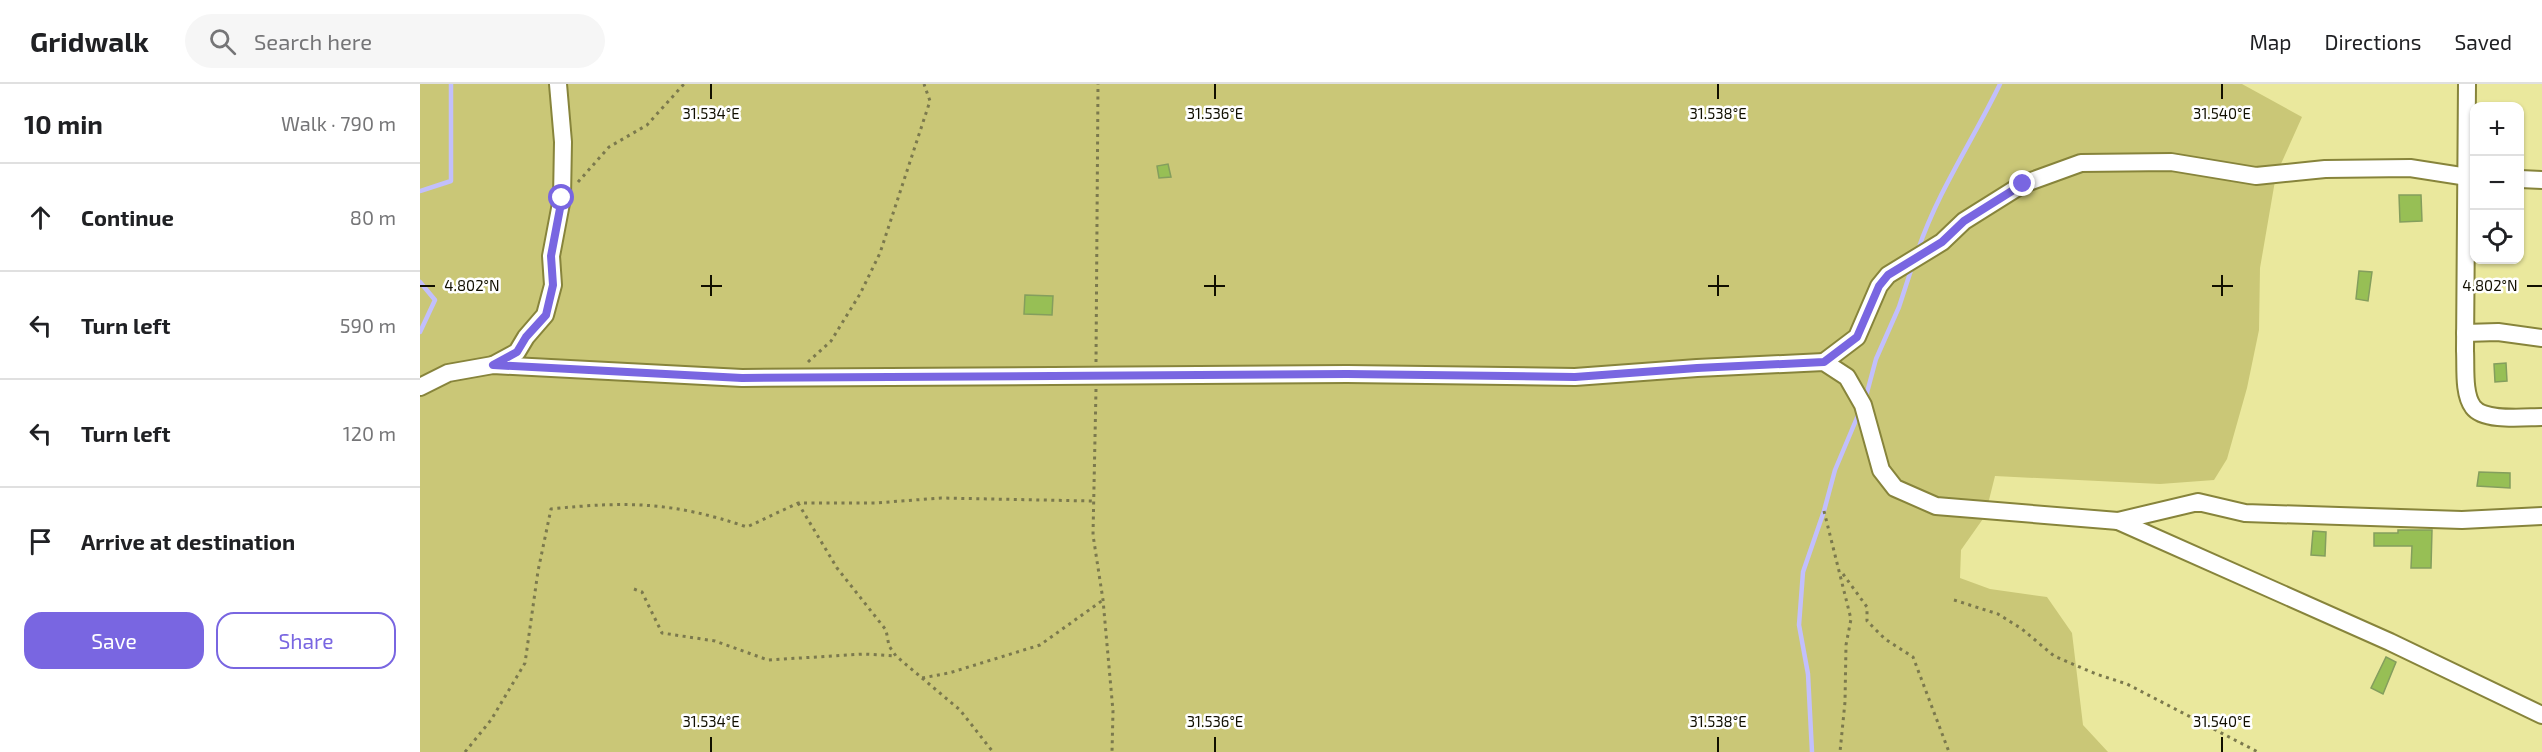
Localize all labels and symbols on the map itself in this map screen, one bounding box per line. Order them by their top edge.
text: 31.534°E [682,104,740,122]
text: 31.536°E [1187,104,1243,122]
text: 31.538°E [1689,104,1747,122]
text: 31.540°E [2193,104,2251,122]
route end [2009,170,2035,196]
route start [548,184,574,210]
text: 4.802°N [444,276,500,294]
text: 4.802°N [2462,276,2518,294]
text: 31.534°E [682,712,740,730]
text: 31.536°E [1187,712,1243,730]
text: 31.538°E [1689,712,1747,730]
text: 31.540°E [2193,712,2251,730]

